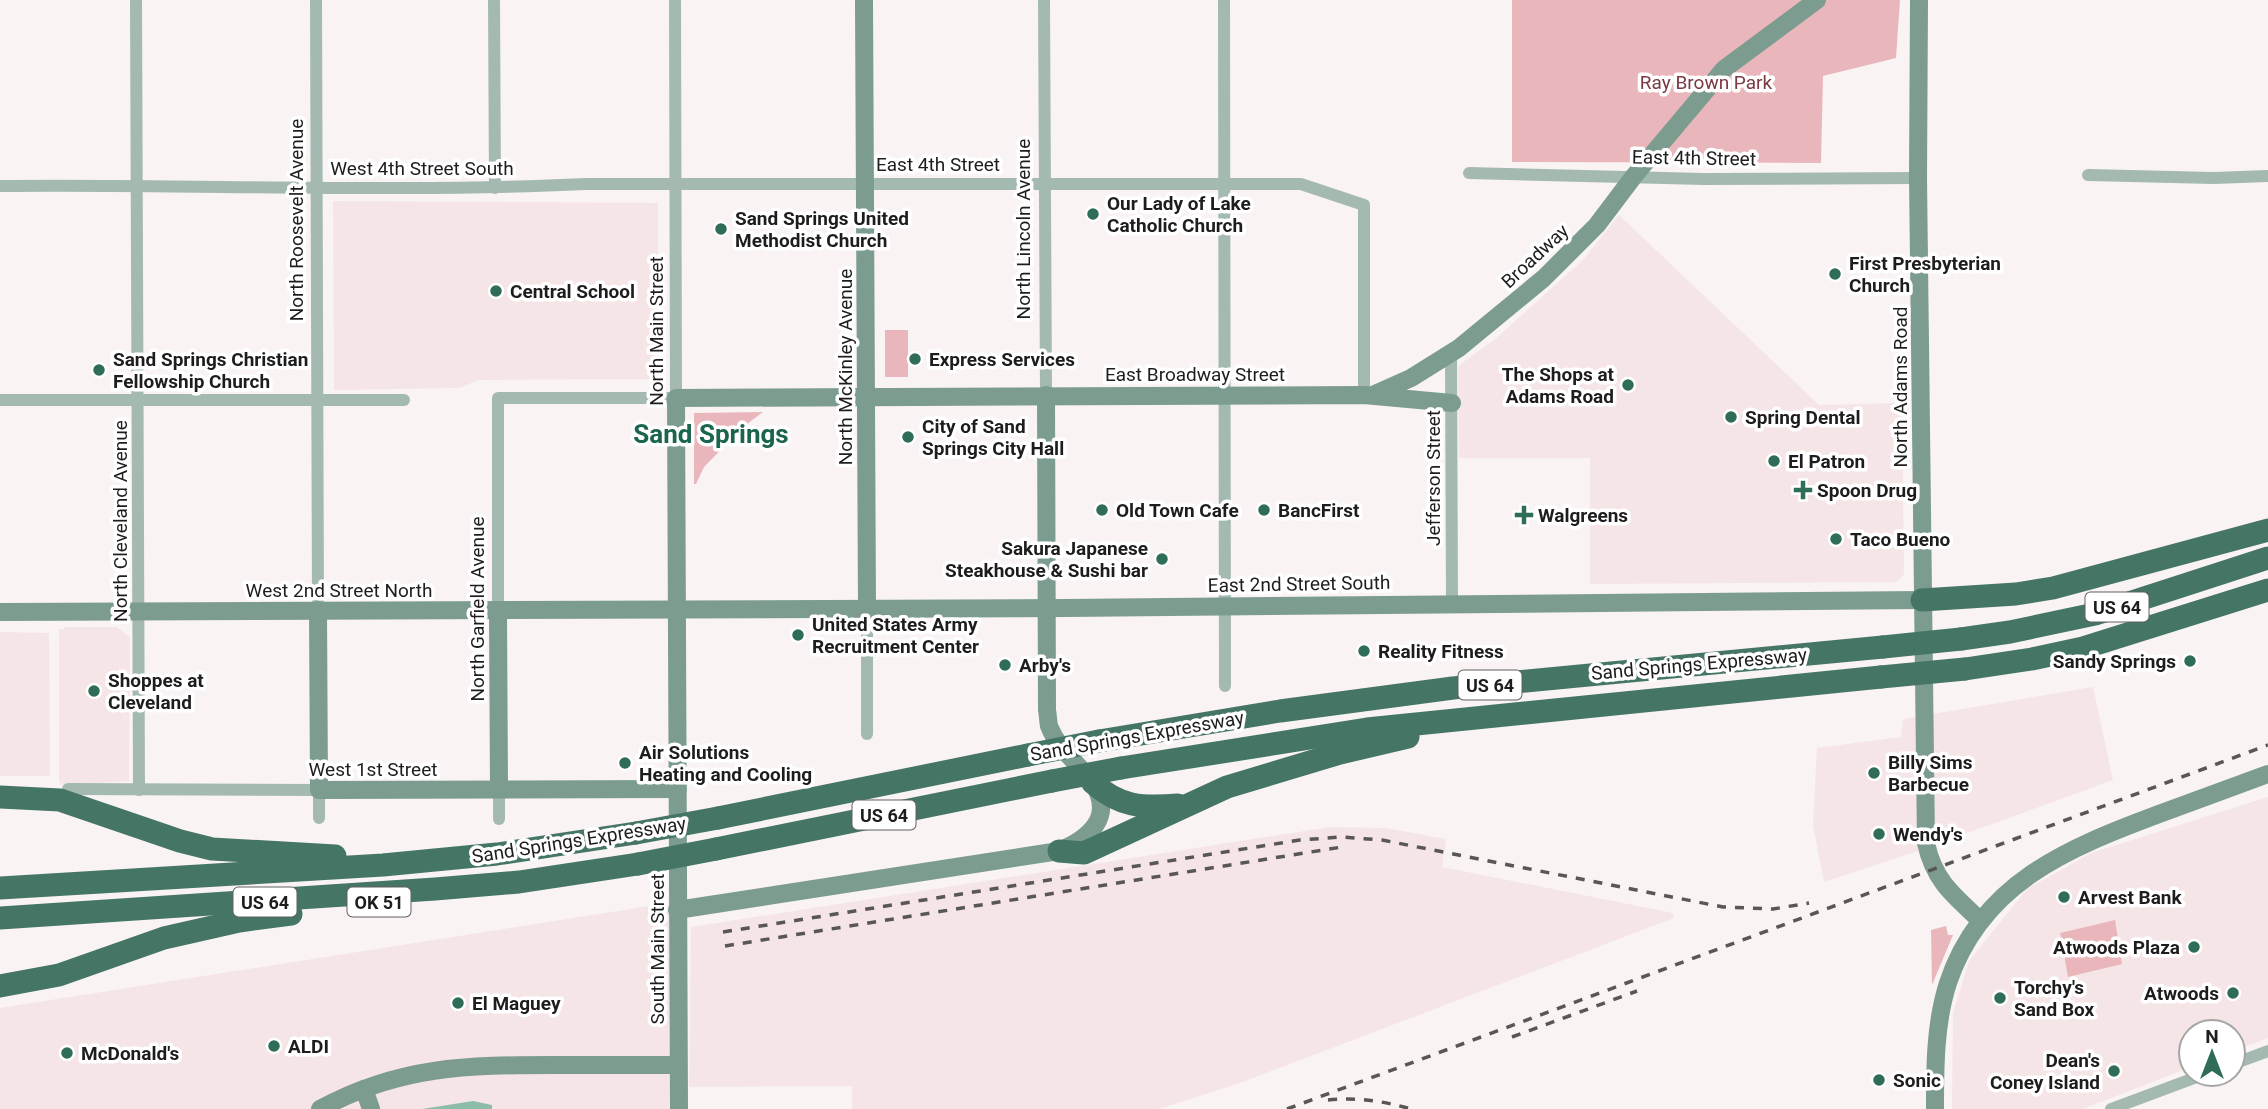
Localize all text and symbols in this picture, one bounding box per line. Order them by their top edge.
park label: Ray Brown Park [1640,71,1773,94]
street label: North Roosevelt Avenue [285,119,308,321]
street label: North Lincoln Avenue [1012,139,1035,319]
street label: East 4th Street [1632,145,1756,171]
street label: East 4th Street [876,153,1000,176]
street label: West 4th Street South [330,157,514,180]
place label: Our Lady of Lake Catholic Church [1107,192,1251,237]
marker: Our Lady of Lake Catholic Church [1085,206,1101,222]
place label: Sand Springs United Methodist Church [735,207,909,252]
street label: Broadway [1497,219,1573,293]
marker: Sand Springs United Methodist Church [713,221,729,237]
place label: First Presbyterian Church [1849,252,2001,297]
street label: North Main Street [645,256,668,406]
marker: First Presbyterian Church [1827,266,1843,282]
street label: North McKinley Avenue [834,269,857,465]
place label: Central School [510,280,635,303]
marker: Central School [488,283,504,299]
street label: North Adams Road [1889,307,1912,467]
place label: Sand Springs Christian Fellowship Church [113,348,308,393]
place label: Express Services [929,348,1075,371]
marker: Express Services [907,351,923,367]
marker: Sand Springs Christian Fellowship Church [91,362,107,378]
street label: East Broadway Street [1105,363,1285,386]
place label: The Shops at Adams Road [1502,363,1615,408]
marker: The Shops at Adams Road [1620,377,1636,393]
place label: Spring Dental [1745,406,1860,429]
marker: Spring Dental [1723,409,1739,425]
street label: Jefferson Street [1422,410,1445,546]
place label: City of Sand Springs City Hall [922,415,1064,460]
district label: Sand Springs [633,419,789,449]
street label: North Cleveland Avenue [109,420,132,622]
marker: City of Sand Springs City Hall [900,429,916,445]
place label: El Patron [1788,450,1865,473]
marker: El Patron [1766,453,1782,469]
place label: Spoon Drug [1817,479,1917,502]
marker: Spoon Drug [1795,482,1811,498]
place label: Old Town Cafe [1116,499,1239,522]
place label: BancFirst [1278,499,1360,522]
marker: Old Town Cafe [1094,502,1110,518]
marker: BancFirst [1256,502,1272,518]
place label: Walgreens [1538,504,1628,527]
marker: Walgreens [1516,507,1532,523]
street label: North Garfield Avenue [466,516,489,702]
place label: Taco Bueno [1850,528,1951,551]
marker: Taco Bueno [1828,531,1844,547]
place label: Sakura Japanese Steakhouse & Sushi bar [945,537,1148,582]
marker: Sakura Japanese Steakhouse & Sushi bar [1154,551,1170,567]
street label: East 2nd Street South [1208,571,1390,597]
street label: West 2nd Street North [246,579,432,602]
road number: US 64 [2086,592,2148,622]
place label: United States Army Recruitment Center [812,613,979,658]
marker: United States Army Recruitment Center [790,627,806,643]
place label: Reality Fitness [1378,640,1504,663]
marker: Reality Fitness [1356,643,1372,659]
street label: Sand Springs Expressway [1590,643,1808,685]
place label: Sandy Springs [2053,650,2176,673]
marker: Sandy Springs [2182,653,2198,669]
place label: Arby's [1019,654,1071,677]
marker: Arby's [997,657,1013,673]
place label: Shoppes at Cleveland [108,669,204,714]
road number: US 64 [1458,670,1522,700]
marker: Shoppes at Cleveland [86,683,102,699]
street label: Sand Springs Expressway [1028,706,1246,766]
place label: Air Solutions Heating and Cooling [639,741,812,786]
place label: Billy Sims Barbecue [1888,751,1973,796]
marker: Air Solutions Heating and Cooling [617,755,633,771]
street label: West 1st Street [309,758,437,781]
marker: Billy Sims Barbecue [1866,765,1882,781]
road number: US 64 [852,800,916,830]
street label: Sand Springs Expressway [470,812,688,868]
place label: Wendy's [1893,823,1963,846]
marker: Wendy's [1871,826,1887,842]
street label: South Main Street [646,874,669,1024]
place label: Arvest Bank [2078,886,2183,909]
road number: US 64 [233,888,296,917]
road number: OK 51 [348,888,410,917]
marker: Arvest Bank [2056,889,2072,905]
place label: Atwoods Plaza [2053,936,2180,959]
marker: Atwoods Plaza [2186,939,2202,955]
place label: Torchy's Sand Box [2014,976,2095,1021]
place label: Atwoods [2144,982,2219,1005]
marker: Atwoods [2225,985,2241,1001]
marker: Torchy's Sand Box [1992,990,2008,1006]
place label: El Maguey [472,992,561,1015]
marker: El Maguey [450,995,466,1011]
north arrow [2177,1018,2247,1088]
text: N [2205,1025,2219,1048]
place label: ALDI [288,1035,329,1058]
marker: ALDI [266,1038,282,1054]
place label: McDonald's [81,1042,179,1065]
marker: McDonald's [59,1045,75,1061]
place label: Dean's Coney Island [1990,1049,2100,1094]
marker: Dean's Coney Island [2106,1063,2122,1079]
place label: Sonic [1893,1069,1941,1092]
marker: Sonic [1871,1072,1887,1088]

